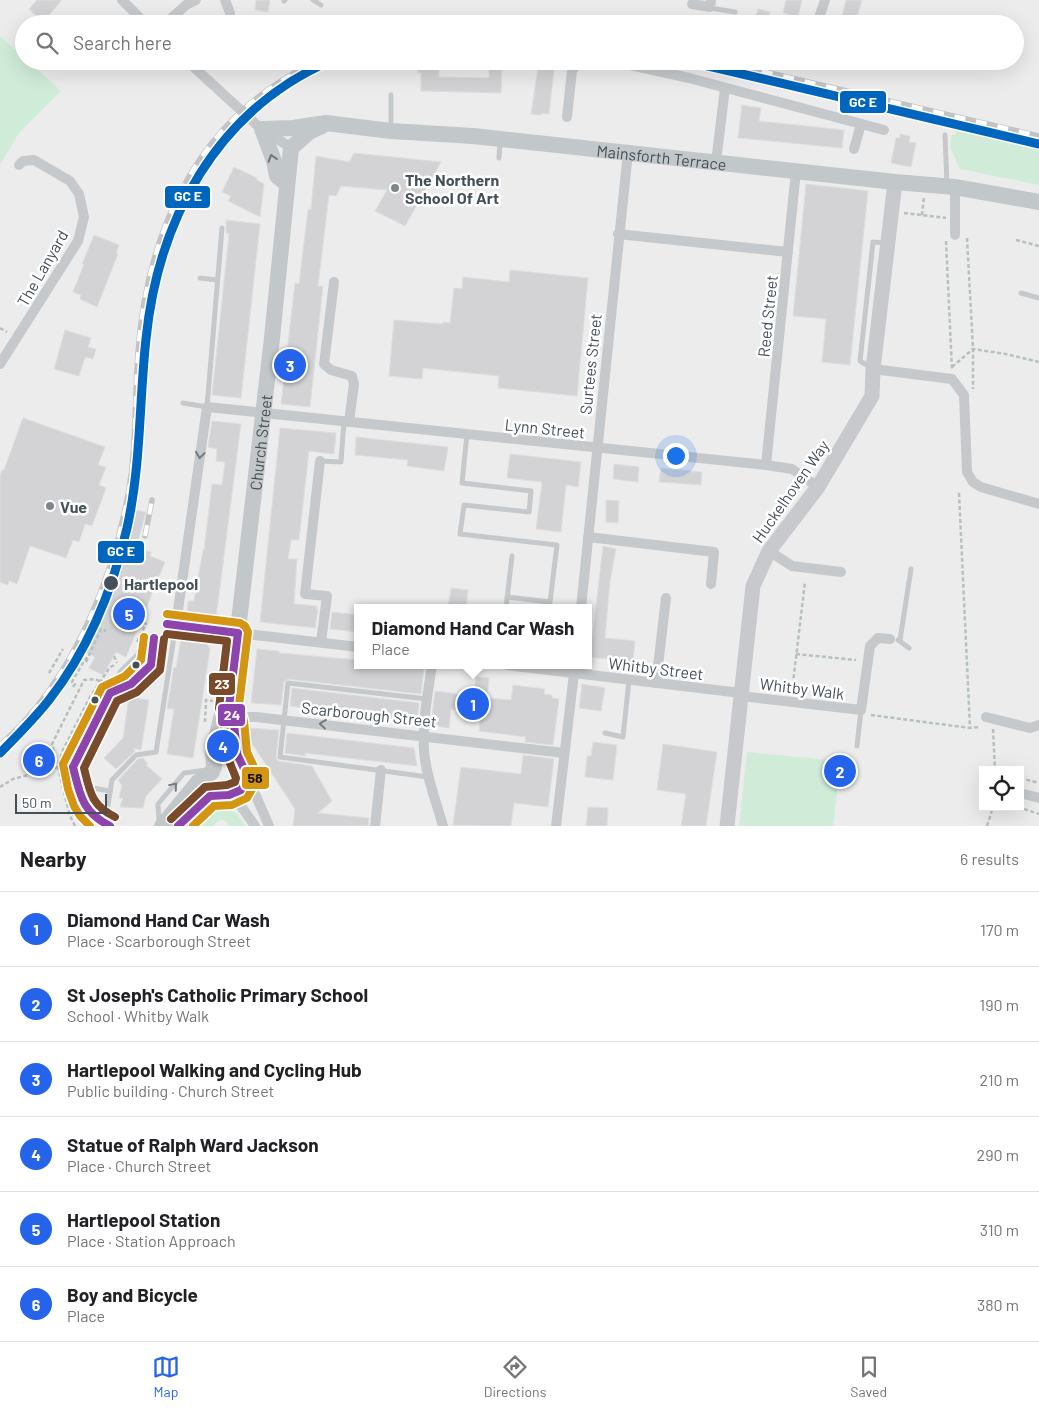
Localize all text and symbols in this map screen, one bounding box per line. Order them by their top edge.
search box [15,15,1024,70]
icon: search [33,29,61,57]
text: Search here [73,31,172,54]
line badge: GC E [839,90,887,114]
text: GC E [849,93,877,110]
street label: Mainsforth Terrace [596,140,728,173]
one-way arrow [268,154,278,163]
place label: The Northern School Of Art [405,170,499,207]
marker: The Northern School Of Art [389,182,401,194]
line badge: GC E [164,185,211,209]
text: GC E [174,187,202,204]
street label: The Lanyard [13,226,71,310]
street label: Reed Street [753,274,781,358]
street label: Surtees Street [575,313,605,415]
pin: 3 [274,346,306,384]
street label: Church Street [245,393,275,491]
street label: Lynn Street [504,414,586,442]
street label: Huckelhoven Way [748,436,833,546]
your location [663,443,689,469]
one-way arrow [195,451,206,459]
place label: Vue [60,497,87,516]
marker: Vue [44,500,56,512]
line badge: GC E [97,540,145,564]
text: GC E [107,542,135,559]
marker: Hartlepool [102,574,120,592]
place label: Hartlepool [124,574,198,593]
pin: 5 [113,595,145,633]
popup [354,604,592,669]
text: Diamond Hand Car Wash [372,616,574,639]
text: Place [372,639,410,658]
street label: Whitby Street [607,653,705,683]
unlabelled marker [131,660,141,670]
line badge: 23 [208,672,236,696]
street label: Whitby Walk [759,673,845,703]
text: 23 [214,675,230,692]
pin: 1 [457,685,489,723]
unlabelled marker [90,695,100,705]
street label: Scarborough Street [300,697,438,731]
line badge: 24 [217,703,246,727]
text: 24 [224,706,240,723]
one-way arrow [319,719,327,730]
pin: 4 [207,727,239,765]
pin: 6 [23,741,55,779]
pin: 2 [824,752,856,790]
line badge: 58 [241,766,270,790]
map controls [979,766,1024,811]
button: locate [979,766,1024,811]
text: 58 [247,769,263,786]
one-way arrow [168,783,176,792]
scale bar [15,791,108,814]
text: 50 m [22,794,51,811]
text: Nearby [20,846,86,871]
text: 6 results [960,849,1019,868]
text: Diamond Hand Car Wash [67,908,270,931]
text: 1 [33,920,39,939]
text: 170 m [980,920,1019,939]
text: Place · Scarborough Street [67,931,251,950]
text: St Joseph's Catholic Primary School [67,983,368,1006]
text: 2 [32,995,40,1014]
text: 190 m [980,995,1019,1014]
text: School · Whitby Walk [67,1006,209,1025]
text: Hartlepool Walking and Cycling Hub [67,1058,362,1081]
text: 3 [32,1070,40,1089]
text: 210 m [980,1070,1019,1089]
text: Public building · Church Street [67,1081,274,1100]
text: Statue of Ralph Ward Jackson [67,1133,319,1156]
text: 4 [31,1145,41,1164]
text: 290 m [977,1145,1019,1164]
text: Place · Church Street [67,1156,211,1175]
text: Hartlepool Station [67,1208,220,1231]
text: 5 [32,1220,40,1239]
text: 310 m [980,1220,1019,1239]
text: Place · Station Approach [67,1231,236,1250]
text: Boy and Bicycle [67,1283,198,1306]
text: 6 [32,1295,40,1314]
text: 380 m [977,1295,1019,1314]
text: Place [67,1306,105,1325]
tab: Map [152,1353,180,1400]
tab: Directions [484,1353,546,1400]
tab: Saved [850,1353,887,1400]

